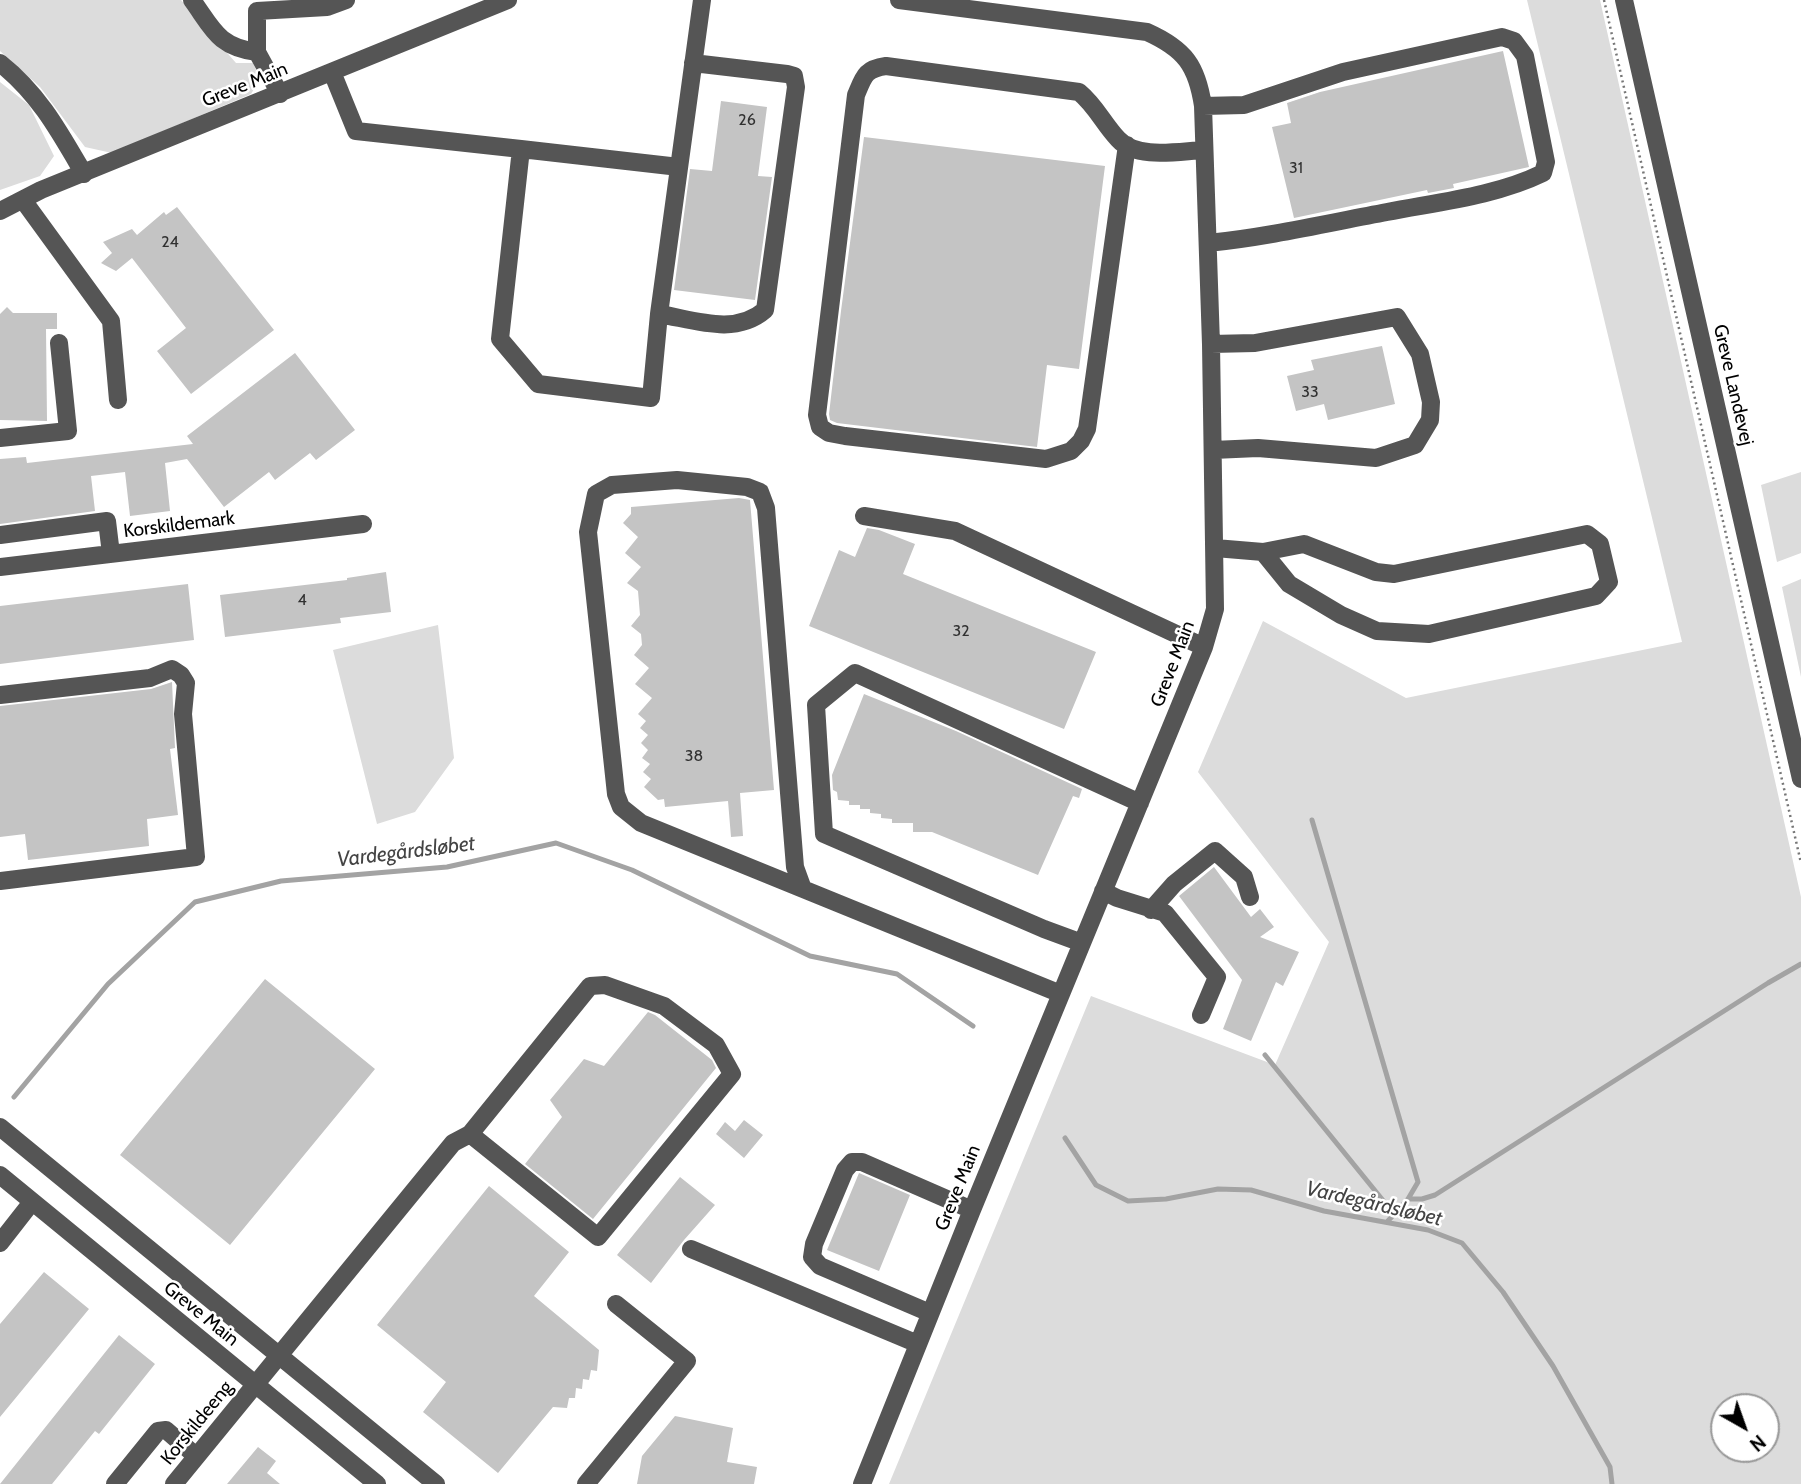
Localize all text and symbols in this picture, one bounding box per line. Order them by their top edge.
street label: Greve Main [199,58,291,112]
house number: 26 [738,110,756,130]
house number: 31 [1289,158,1303,178]
house number: 24 [161,232,179,252]
street label: Greve Landevej [1708,322,1758,448]
house number: 33 [1301,382,1319,402]
street label: Korskildemark [122,507,236,543]
house number: 4 [297,590,307,610]
street label: Greve Main [1146,618,1200,710]
house number: 32 [952,621,970,641]
house number: 38 [685,746,703,766]
water label: Vardegårdsløbet [336,831,476,873]
street label: Greve Main [931,1142,985,1234]
water label: Vardegårdsløbet [1304,1176,1444,1232]
street label: Greve Main [159,1277,243,1351]
street label: Korskildeeng [156,1376,238,1470]
north arrow [1710,1393,1780,1463]
text: N [1745,1430,1770,1456]

